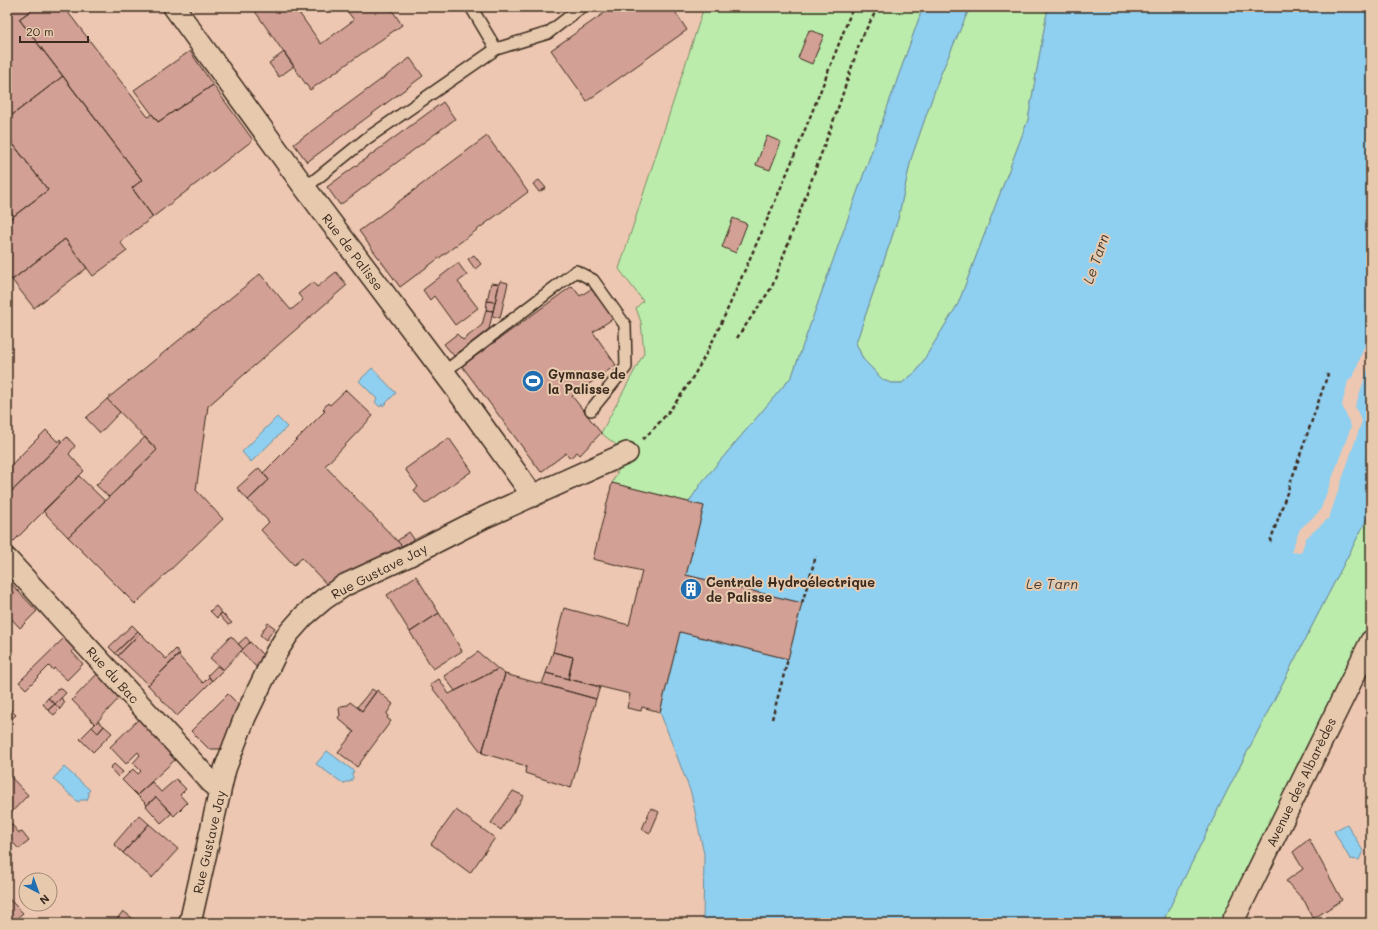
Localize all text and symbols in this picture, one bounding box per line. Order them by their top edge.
scale bar [20,18,88,44]
text: 20 m [26,23,54,39]
street label: Rue de Palisse [319,210,388,294]
water label: Le Tarn [1078,231,1113,286]
place label: Gymnase de la Palisse [548,365,626,397]
sports icon: Gymnase de la Palisse [520,368,546,394]
street label: Rue Gustave Jay [328,539,430,602]
place label: Centrale Hydroélectrique de Palisse [706,573,875,605]
water label: Le Tarn [1026,574,1078,593]
building icon: Centrale Hydroélectrique de Palisse [678,576,704,602]
street label: Rue du Bac [83,643,144,707]
street label: Avenue des Albarèdes [1262,714,1339,849]
street label: Rue Gustave Jay [188,788,229,895]
north arrow [18,872,58,912]
text: N [37,892,53,908]

